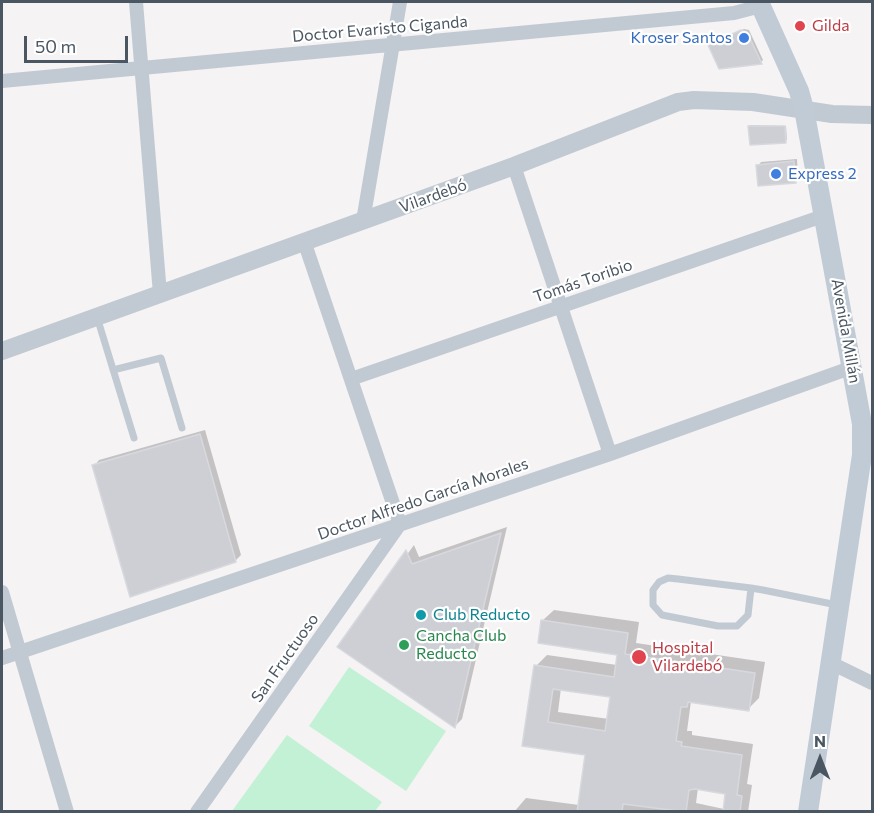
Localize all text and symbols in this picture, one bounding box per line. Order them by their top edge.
street label: Doctor Evaristo Ciganda [292,12,468,46]
place label: Gilda [812,16,850,36]
marker: Gilda [793,19,807,33]
scale bar [27,24,130,62]
place label: Kroser Santos [631,28,732,48]
marker: Kroser Santos [737,31,751,45]
text: 50 m [35,35,76,57]
place label: Express 2 [788,164,857,184]
marker: Express 2 [769,167,783,181]
street label: Vilardebó [397,175,469,217]
street label: Tomás Toribio [531,255,635,307]
street label: Avenida Millán [827,277,865,385]
street label: Doctor Alfredo García Morales [315,454,531,544]
place label: Club Reducto [433,605,530,625]
marker: Club Reducto [414,608,428,622]
street label: San Fructuoso [247,610,323,706]
place label: Cancha Club Reducto [416,626,506,664]
marker: Cancha Club Reducto [397,638,411,652]
place label: Hospital Vilardebó [652,638,722,676]
marker: Hospital Vilardebó [630,648,648,666]
north arrow [790,729,850,789]
text: N [814,731,826,750]

